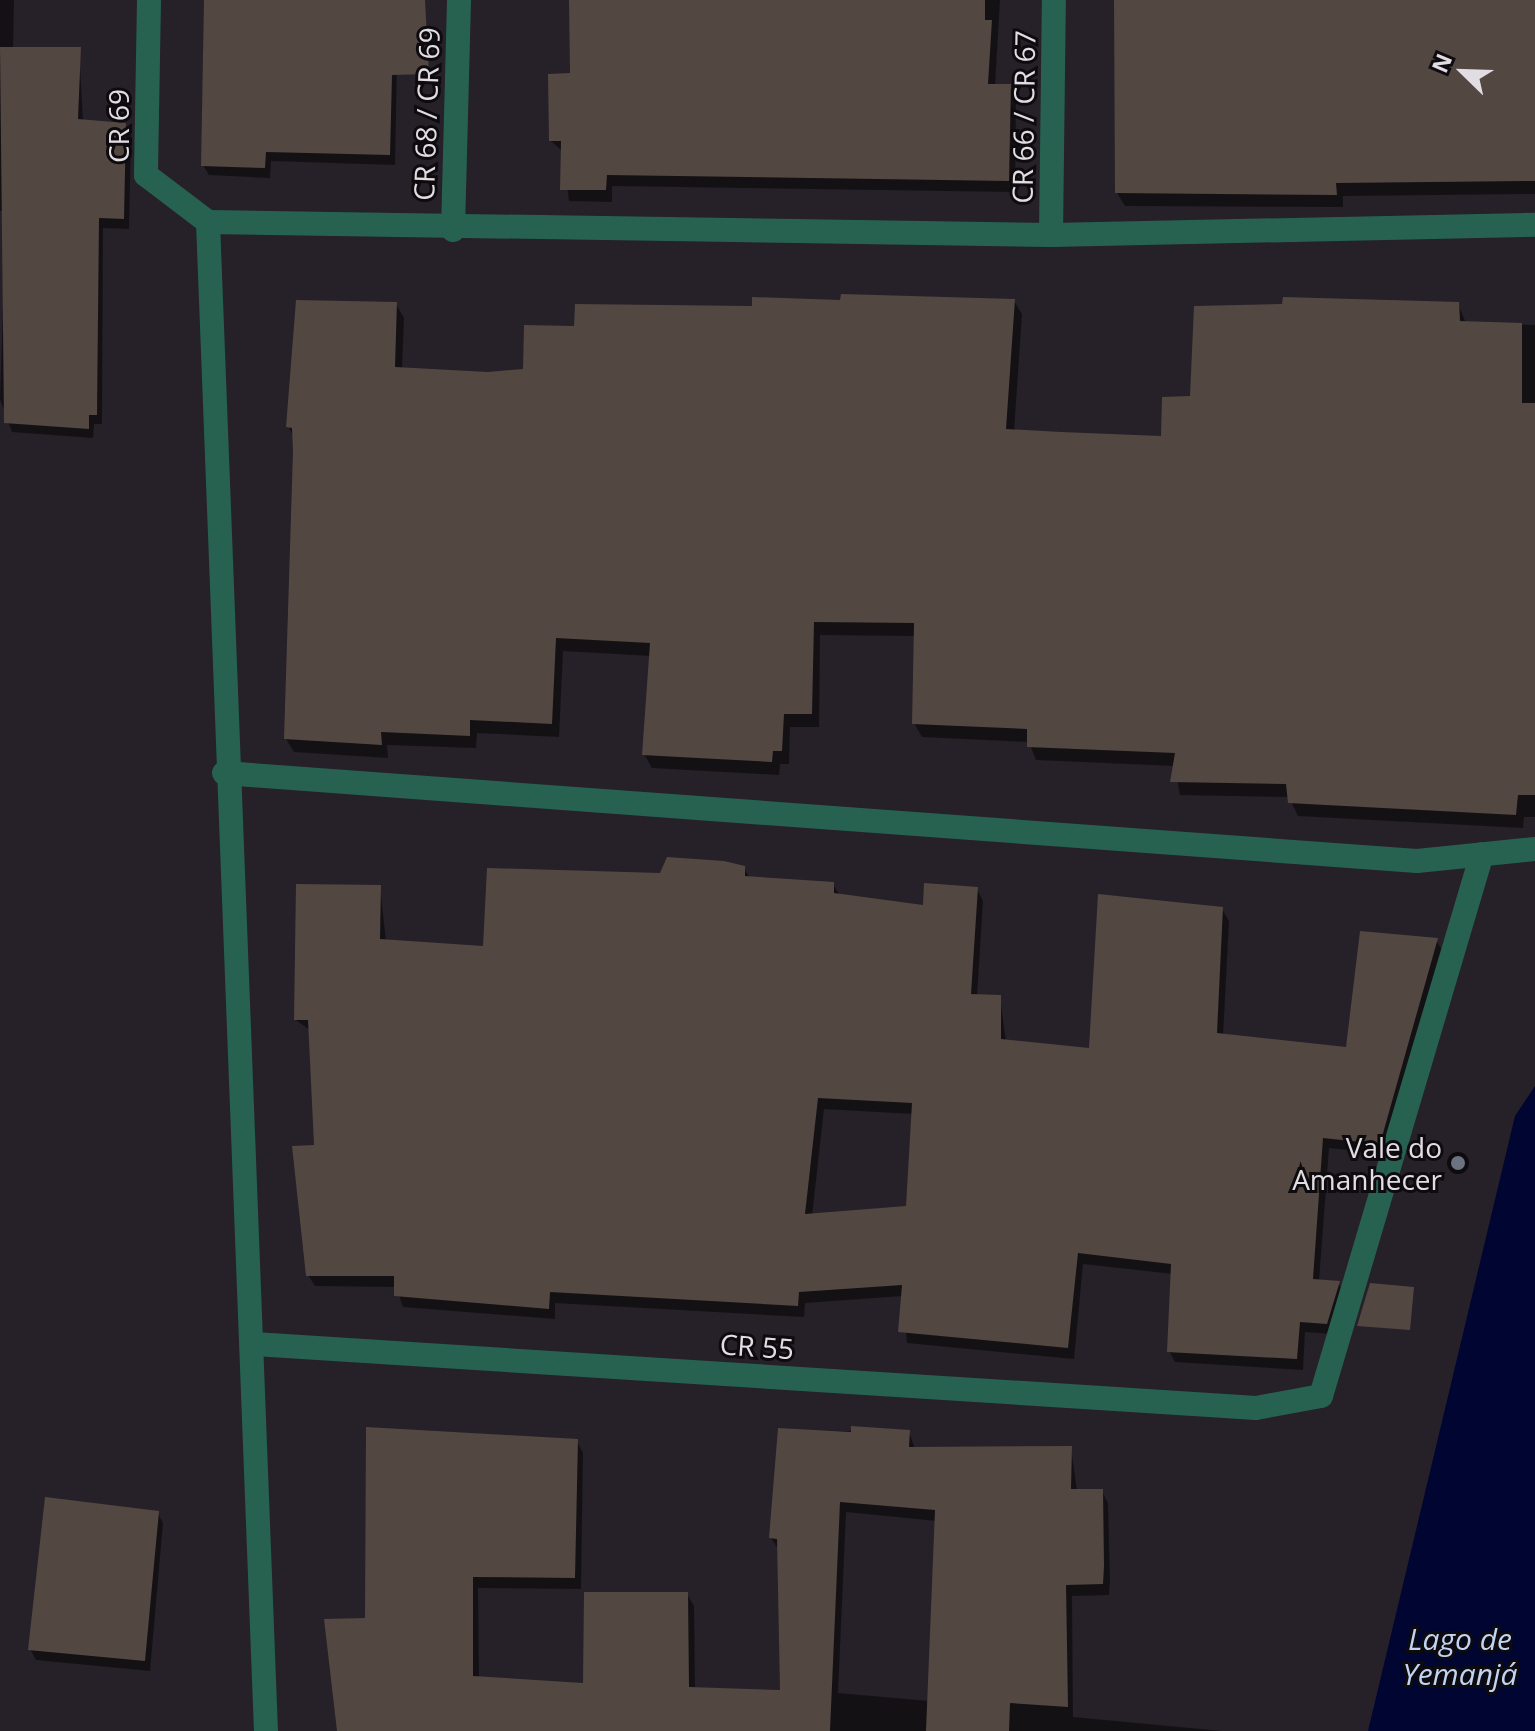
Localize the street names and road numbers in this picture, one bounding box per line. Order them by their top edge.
street label: CR 68 / CR 69 [406,27,446,201]
street label: CR 66 / CR 67 [1005,30,1041,204]
street label: CR 69 [101,89,135,163]
street label: CR 55 [719,1327,795,1365]

